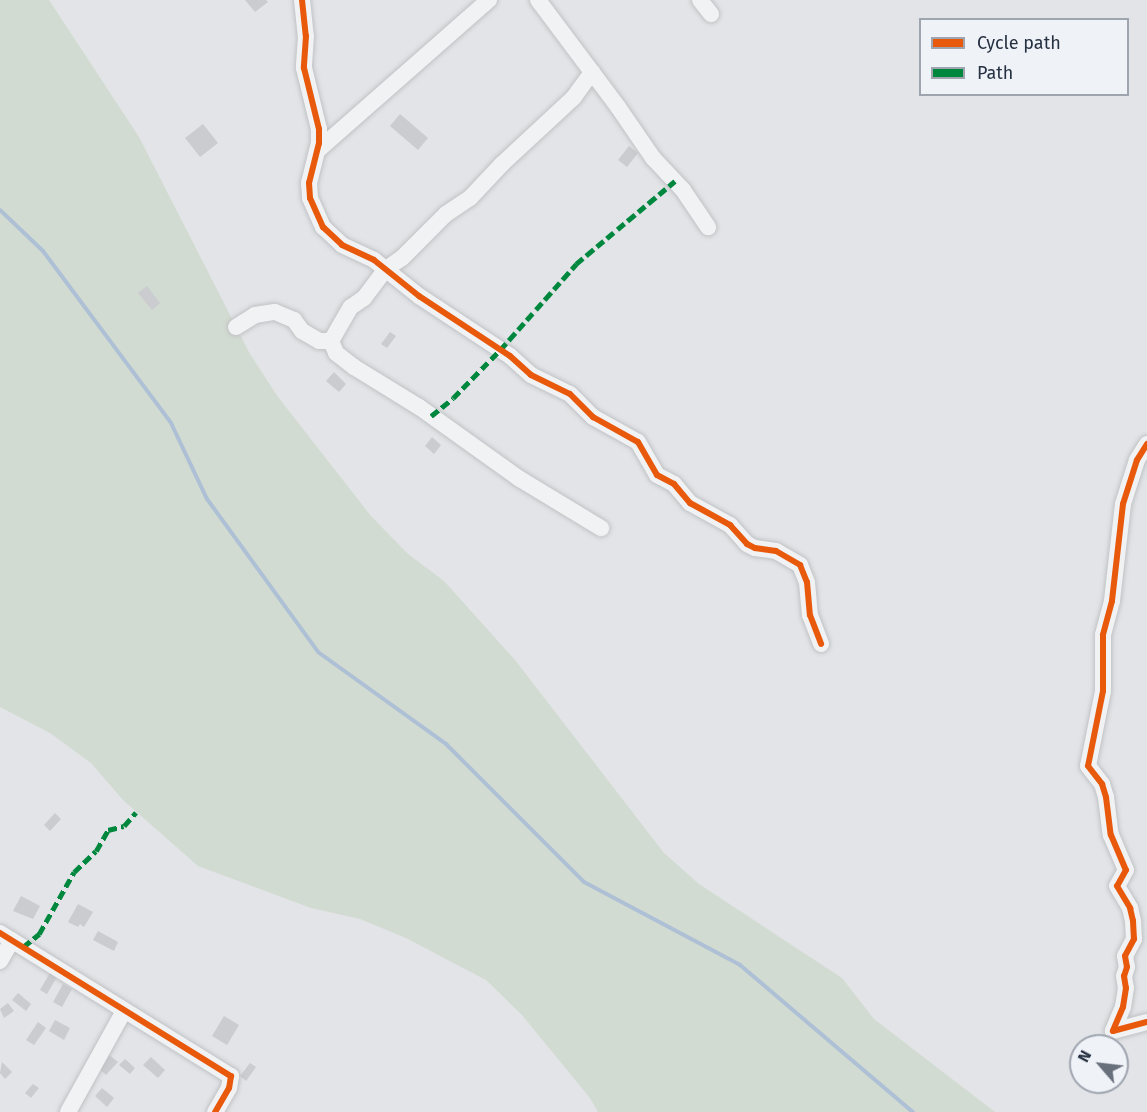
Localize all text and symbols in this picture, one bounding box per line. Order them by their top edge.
legend [919,18,1129,96]
text: Cycle path [977,32,1061,54]
text: Path [977,62,1013,84]
north arrow [1069,1034,1129,1094]
text: N [1074,1047,1095,1065]

